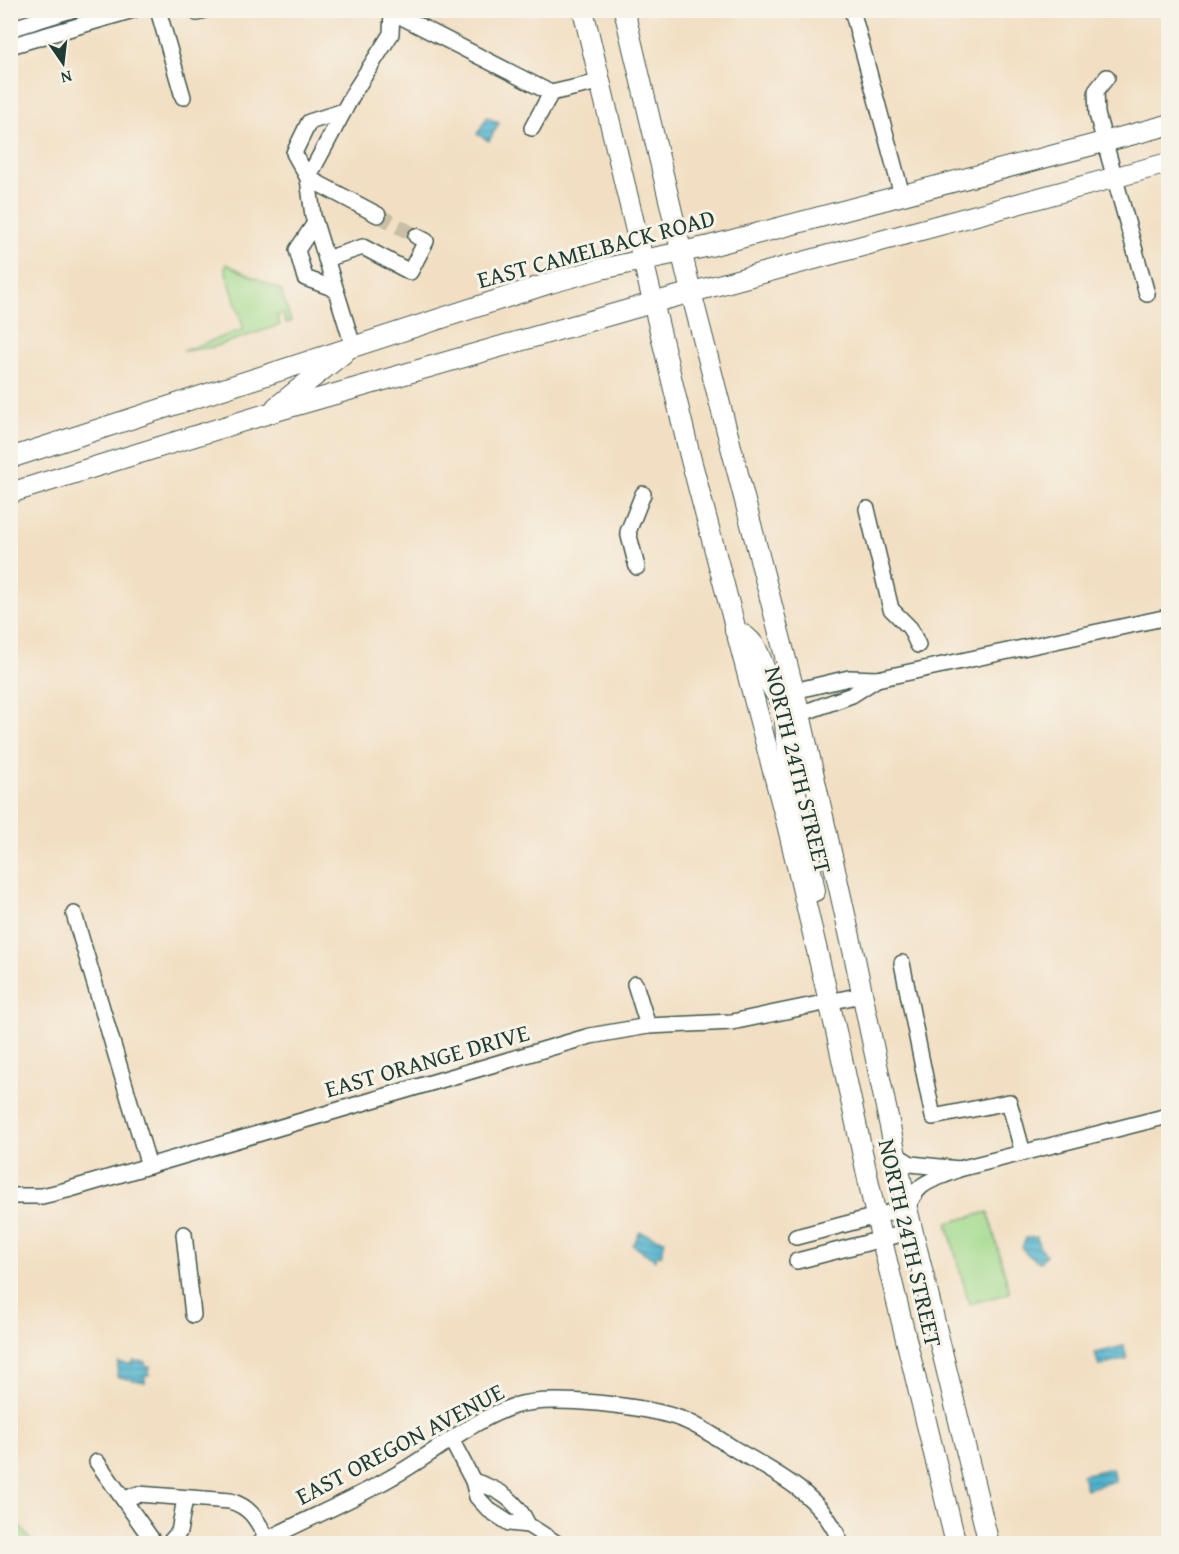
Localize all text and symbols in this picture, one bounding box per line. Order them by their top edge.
north arrow [33,33,93,93]
text: N [58,65,75,91]
street label: EAST CAMELBACK ROAD [473,200,719,297]
street label: NORTH 24TH STREET [756,662,841,877]
street label: EAST ORANGE DRIVE [321,1015,533,1106]
street label: NORTH 24TH STREET [870,1135,951,1350]
street label: EAST OREGON AVENUE [289,1374,510,1513]

